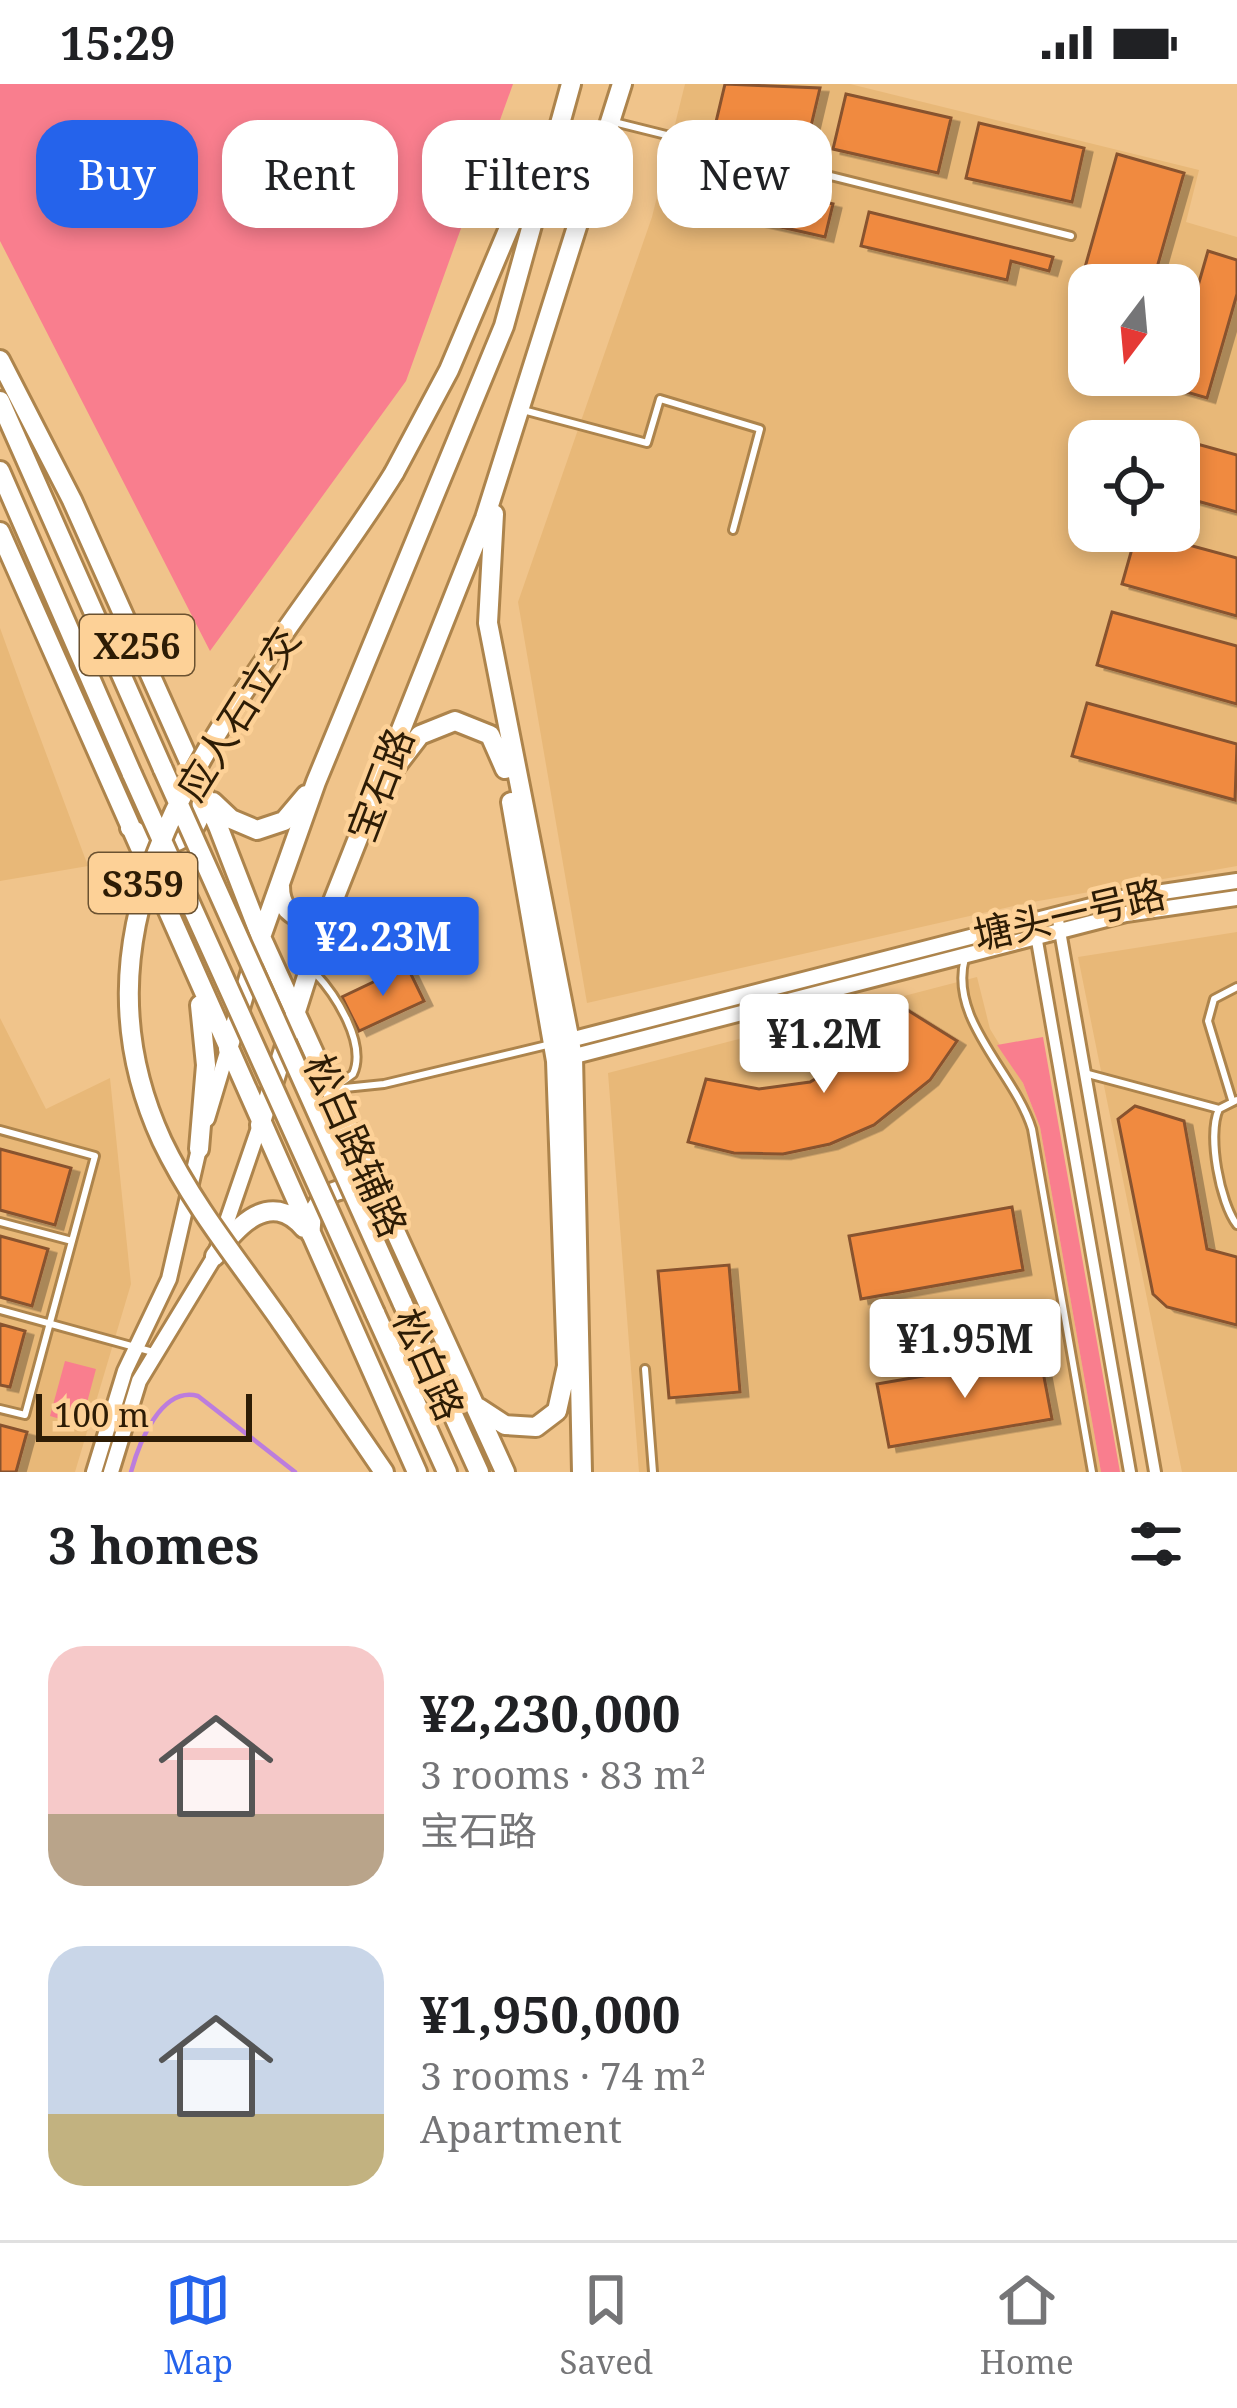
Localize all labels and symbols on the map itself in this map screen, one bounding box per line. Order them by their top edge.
north arrow [1068,264,1200,396]
road number: X256 [80,615,194,675]
street label: 应人石立交 [163,616,311,810]
street label: 宝石路 [333,720,425,848]
road number: S359 [89,853,197,913]
street label: 塘头一号路 [968,865,1170,961]
pin: ¥2.23M [285,897,481,999]
pin: ¥1.2M [740,994,908,1096]
street label: 松白路辅路 [293,1045,421,1245]
pin: ¥1.95M [867,1299,1063,1401]
street label: 松白路 [382,1300,478,1428]
scale bar [36,1388,252,1441]

